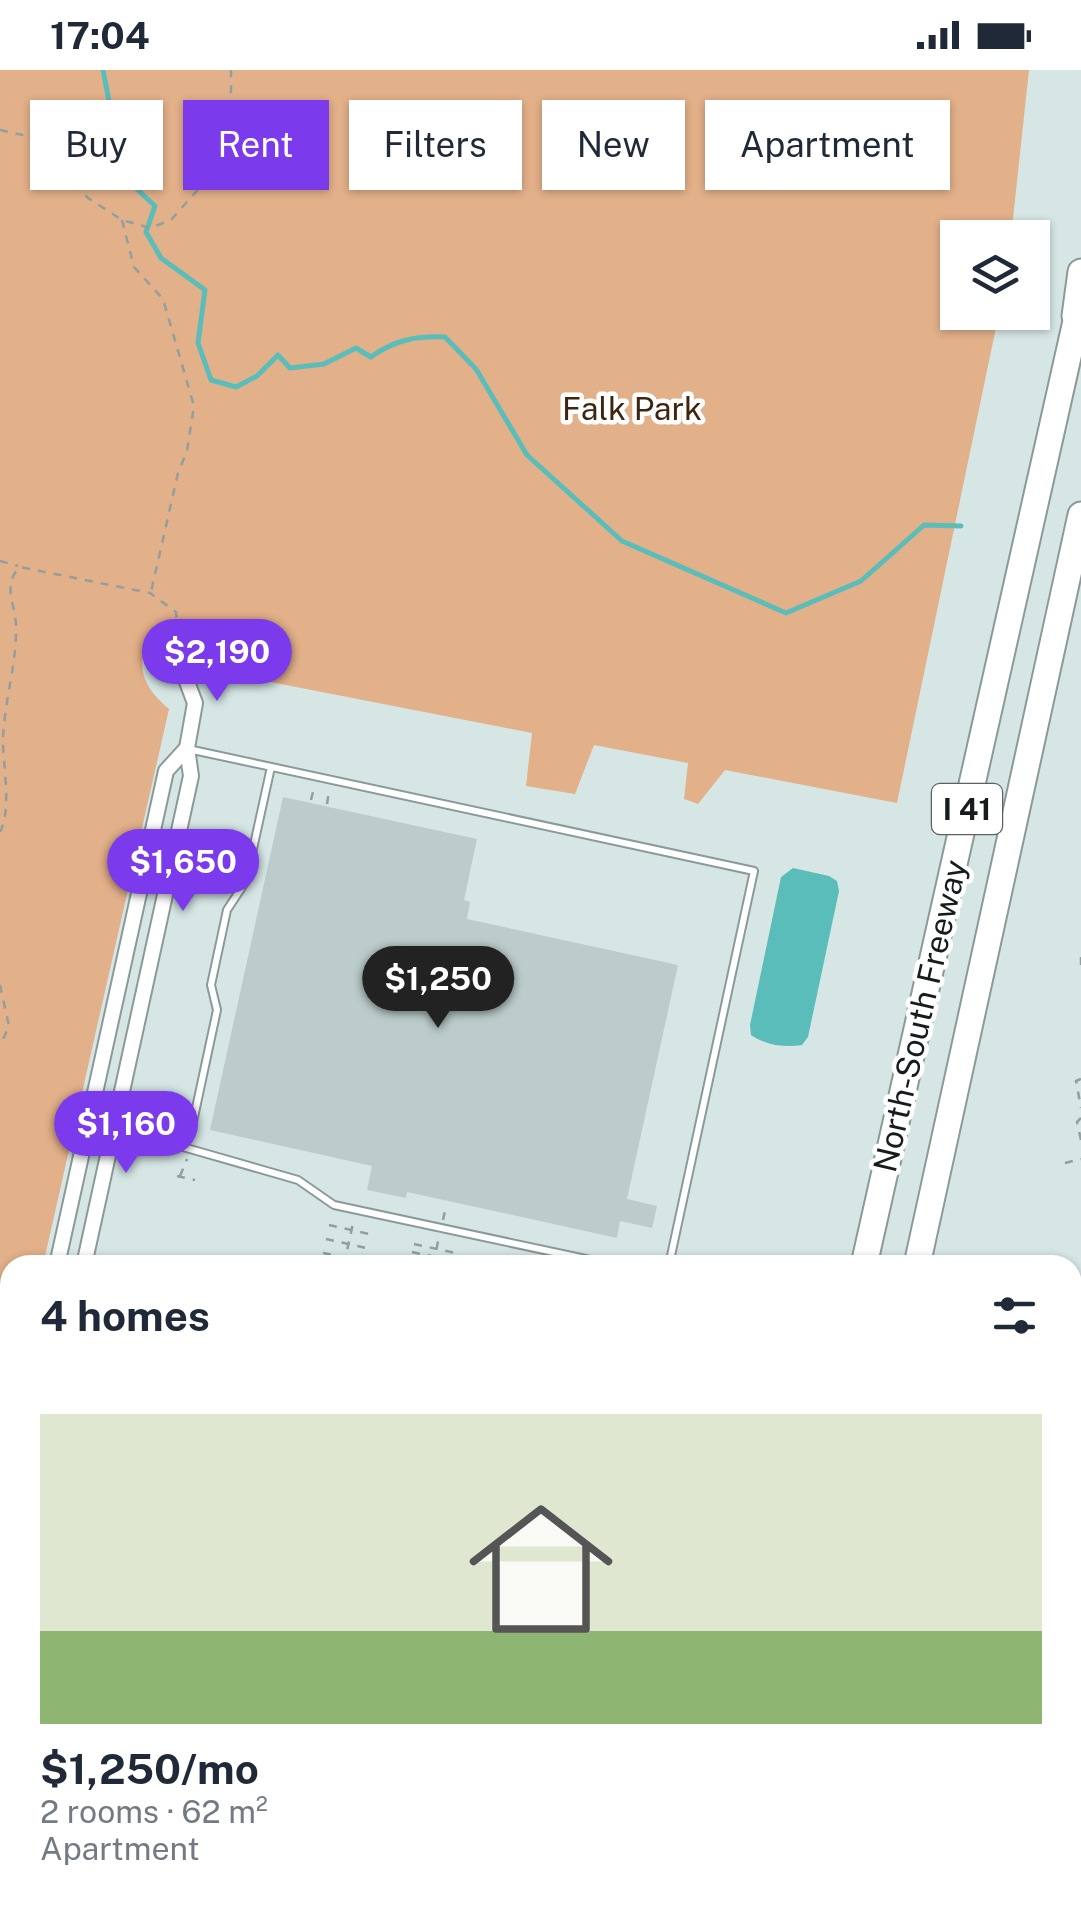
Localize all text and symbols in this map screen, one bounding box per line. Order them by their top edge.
text: 17:04 [50,13,150,58]
chip: Buy [30,100,163,190]
chip: Rent [183,100,329,190]
chip: Filters [349,100,522,190]
chip: New [542,100,685,190]
chip: Apartment [705,100,950,190]
map controls [940,220,1050,330]
button: layers [940,220,1050,330]
park label: Falk Park [562,390,702,427]
pin: $2,190 [136,619,298,704]
text: $2,190 [164,633,270,670]
road number: I 41 [932,784,1002,834]
pin: $1,650 [102,829,264,914]
text: $1,650 [129,843,237,880]
street label: North-South Freeway [866,856,974,1176]
pin: $1,250 [357,946,519,1031]
text: $1,250 [384,960,492,997]
pin: $1,160 [45,1091,207,1176]
text: $1,160 [76,1105,176,1142]
icon: filters [987,1288,1042,1343]
text: 4 homes [40,1291,210,1340]
icon: home [451,1479,631,1659]
text: $1,250/mo [40,1744,259,1793]
text: 2 rooms · 62 m² [40,1793,268,1830]
text: Apartment [40,1830,200,1867]

